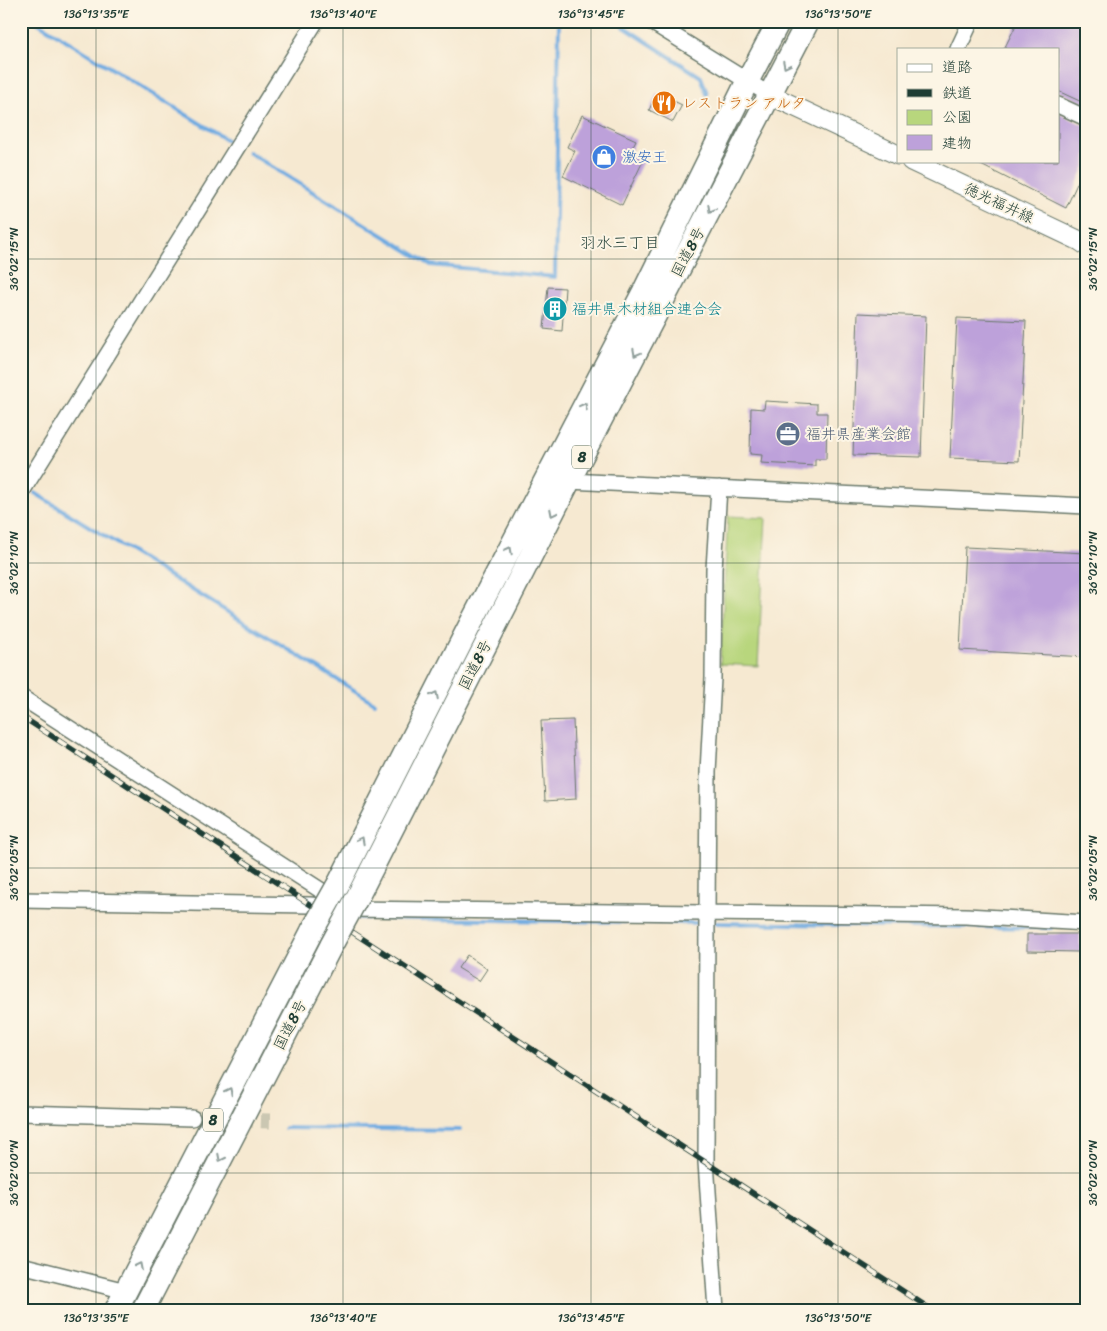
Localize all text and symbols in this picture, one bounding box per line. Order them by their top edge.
text: 136°13'35"E [63,3,130,25]
text: 136°13'40"E [310,3,378,25]
text: 136°13'45"E [558,3,626,25]
text: 136°13'50"E [805,3,873,25]
legend [897,48,1060,162]
text: 道路 [942,54,972,80]
one-way arrow [782,59,792,68]
text: 鉄道 [942,80,972,106]
restaurant icon: レストラン アルタ [651,90,677,116]
place label: レストラン アルタ [682,90,806,116]
text: 公園 [942,104,972,130]
text: 建物 [942,130,972,156]
shop icon: 激安王 [591,144,617,170]
place label: 激安王 [622,144,667,170]
street label: 徳光福井線 [960,175,1038,231]
one-way arrow [707,203,717,212]
street label: 国道8号 [664,222,712,282]
text: 36°02'15"N [3,227,25,291]
text: 36°02'15"N [1082,227,1104,291]
district label: 羽水三丁目 [580,228,660,257]
building icon: 福井県木材組合連合会 [542,296,568,322]
place label: 福井県木材組合連合会 [572,296,722,322]
one-way arrow [632,348,642,357]
one-way arrow [578,403,588,412]
office icon: 福井県産業会館 [775,421,801,447]
place label: 福井県産業会館 [806,421,911,447]
road number: 8 [572,446,592,468]
one-way arrow [549,507,559,516]
text: 36°02'10"N [3,531,25,595]
text: 36°02'10"N [1082,531,1104,595]
one-way arrow [503,547,513,556]
street label: 国道8号 [451,635,499,695]
one-way arrow [429,691,439,700]
text: 36°02'05"N [3,834,25,901]
text: 36°02'05"N [1082,834,1104,901]
one-way arrow [355,836,365,845]
street label: 国道8号 [266,995,314,1055]
one-way arrow [223,1087,233,1096]
road number: 8 [203,1108,223,1132]
text: 36°02'00"N [3,1139,25,1206]
text: 36°02'00"N [1082,1139,1104,1206]
one-way arrow [217,1153,227,1162]
one-way arrow [132,1263,142,1272]
text: 136°13'35"E [63,1307,130,1329]
text: 136°13'40"E [310,1307,378,1329]
text: 136°13'45"E [558,1307,626,1329]
text: 136°13'50"E [805,1307,873,1329]

